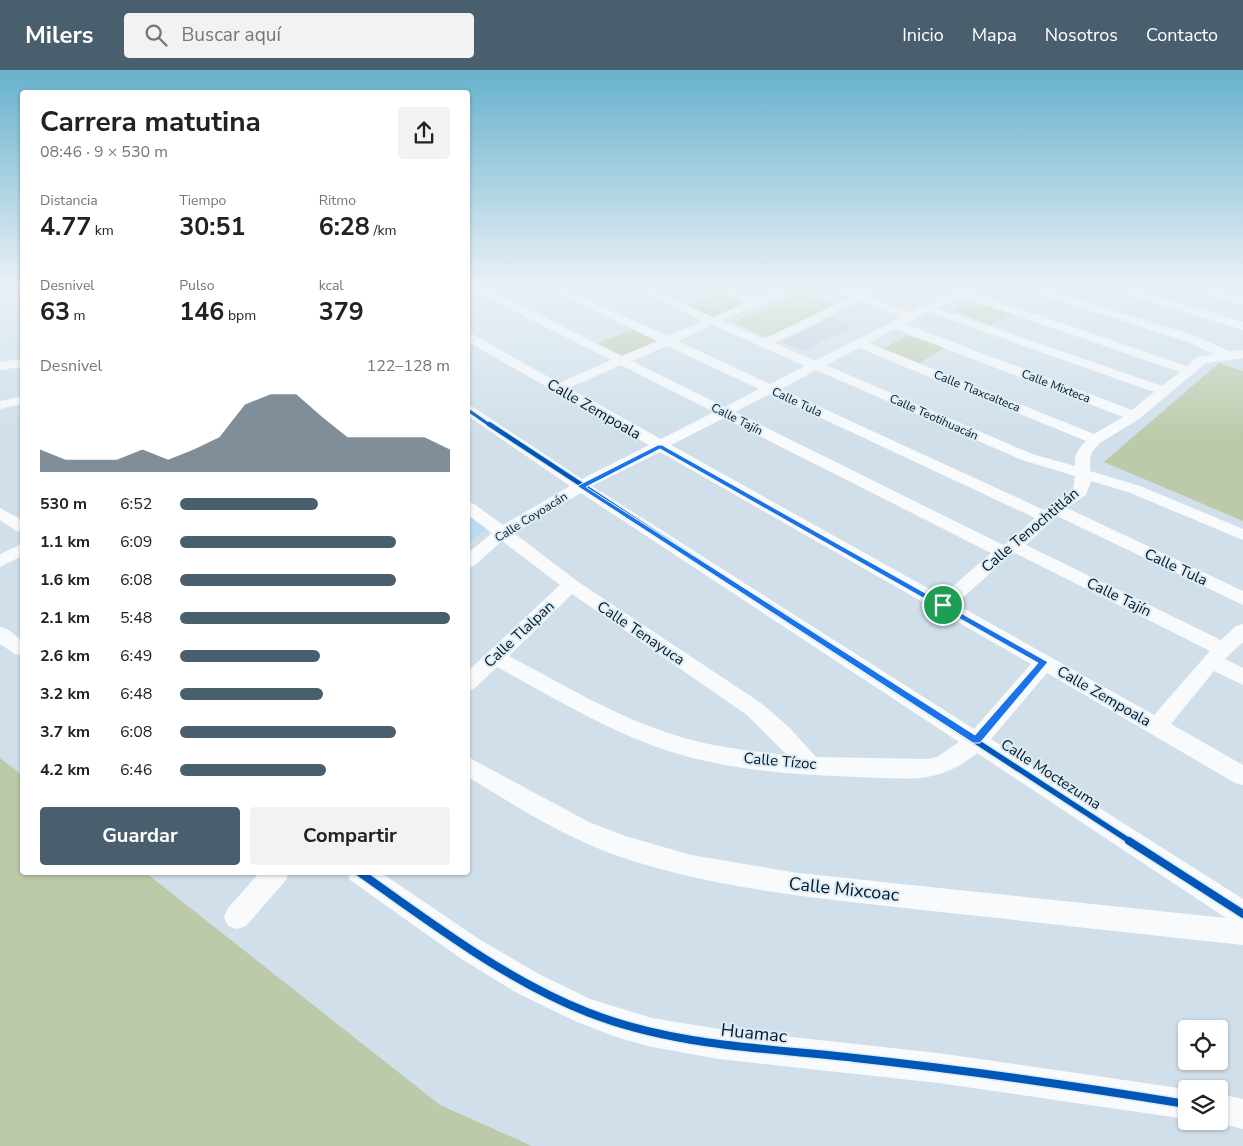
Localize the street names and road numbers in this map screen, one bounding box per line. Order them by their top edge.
street label: Calle Tlaxcalteca [931,366,1023,416]
street label: Calle Mixteca [1019,366,1093,406]
street label: Calle Zempoala [543,374,645,444]
street label: Calle Tula [769,383,825,421]
street label: Calle Teotihuacán [887,390,981,444]
street label: Calle Tajín [708,399,766,439]
street label: Calle Tenochtitlán [977,483,1083,577]
street label: Calle Coyoacán [492,488,570,546]
street label: Calle Tula [1141,544,1211,590]
street label: Calle Tajín [1083,573,1155,621]
street label: Calle Tlalpan [479,596,559,672]
street label: Calle Tenayuca [593,596,689,670]
street label: Calle Zempoala [1053,661,1155,731]
street label: Calle Moctezuma [997,734,1105,814]
street label: Calle Tízoc [743,748,817,774]
street label: Calle Mixcoac [788,871,900,907]
street label: Huamac [720,1018,788,1048]

